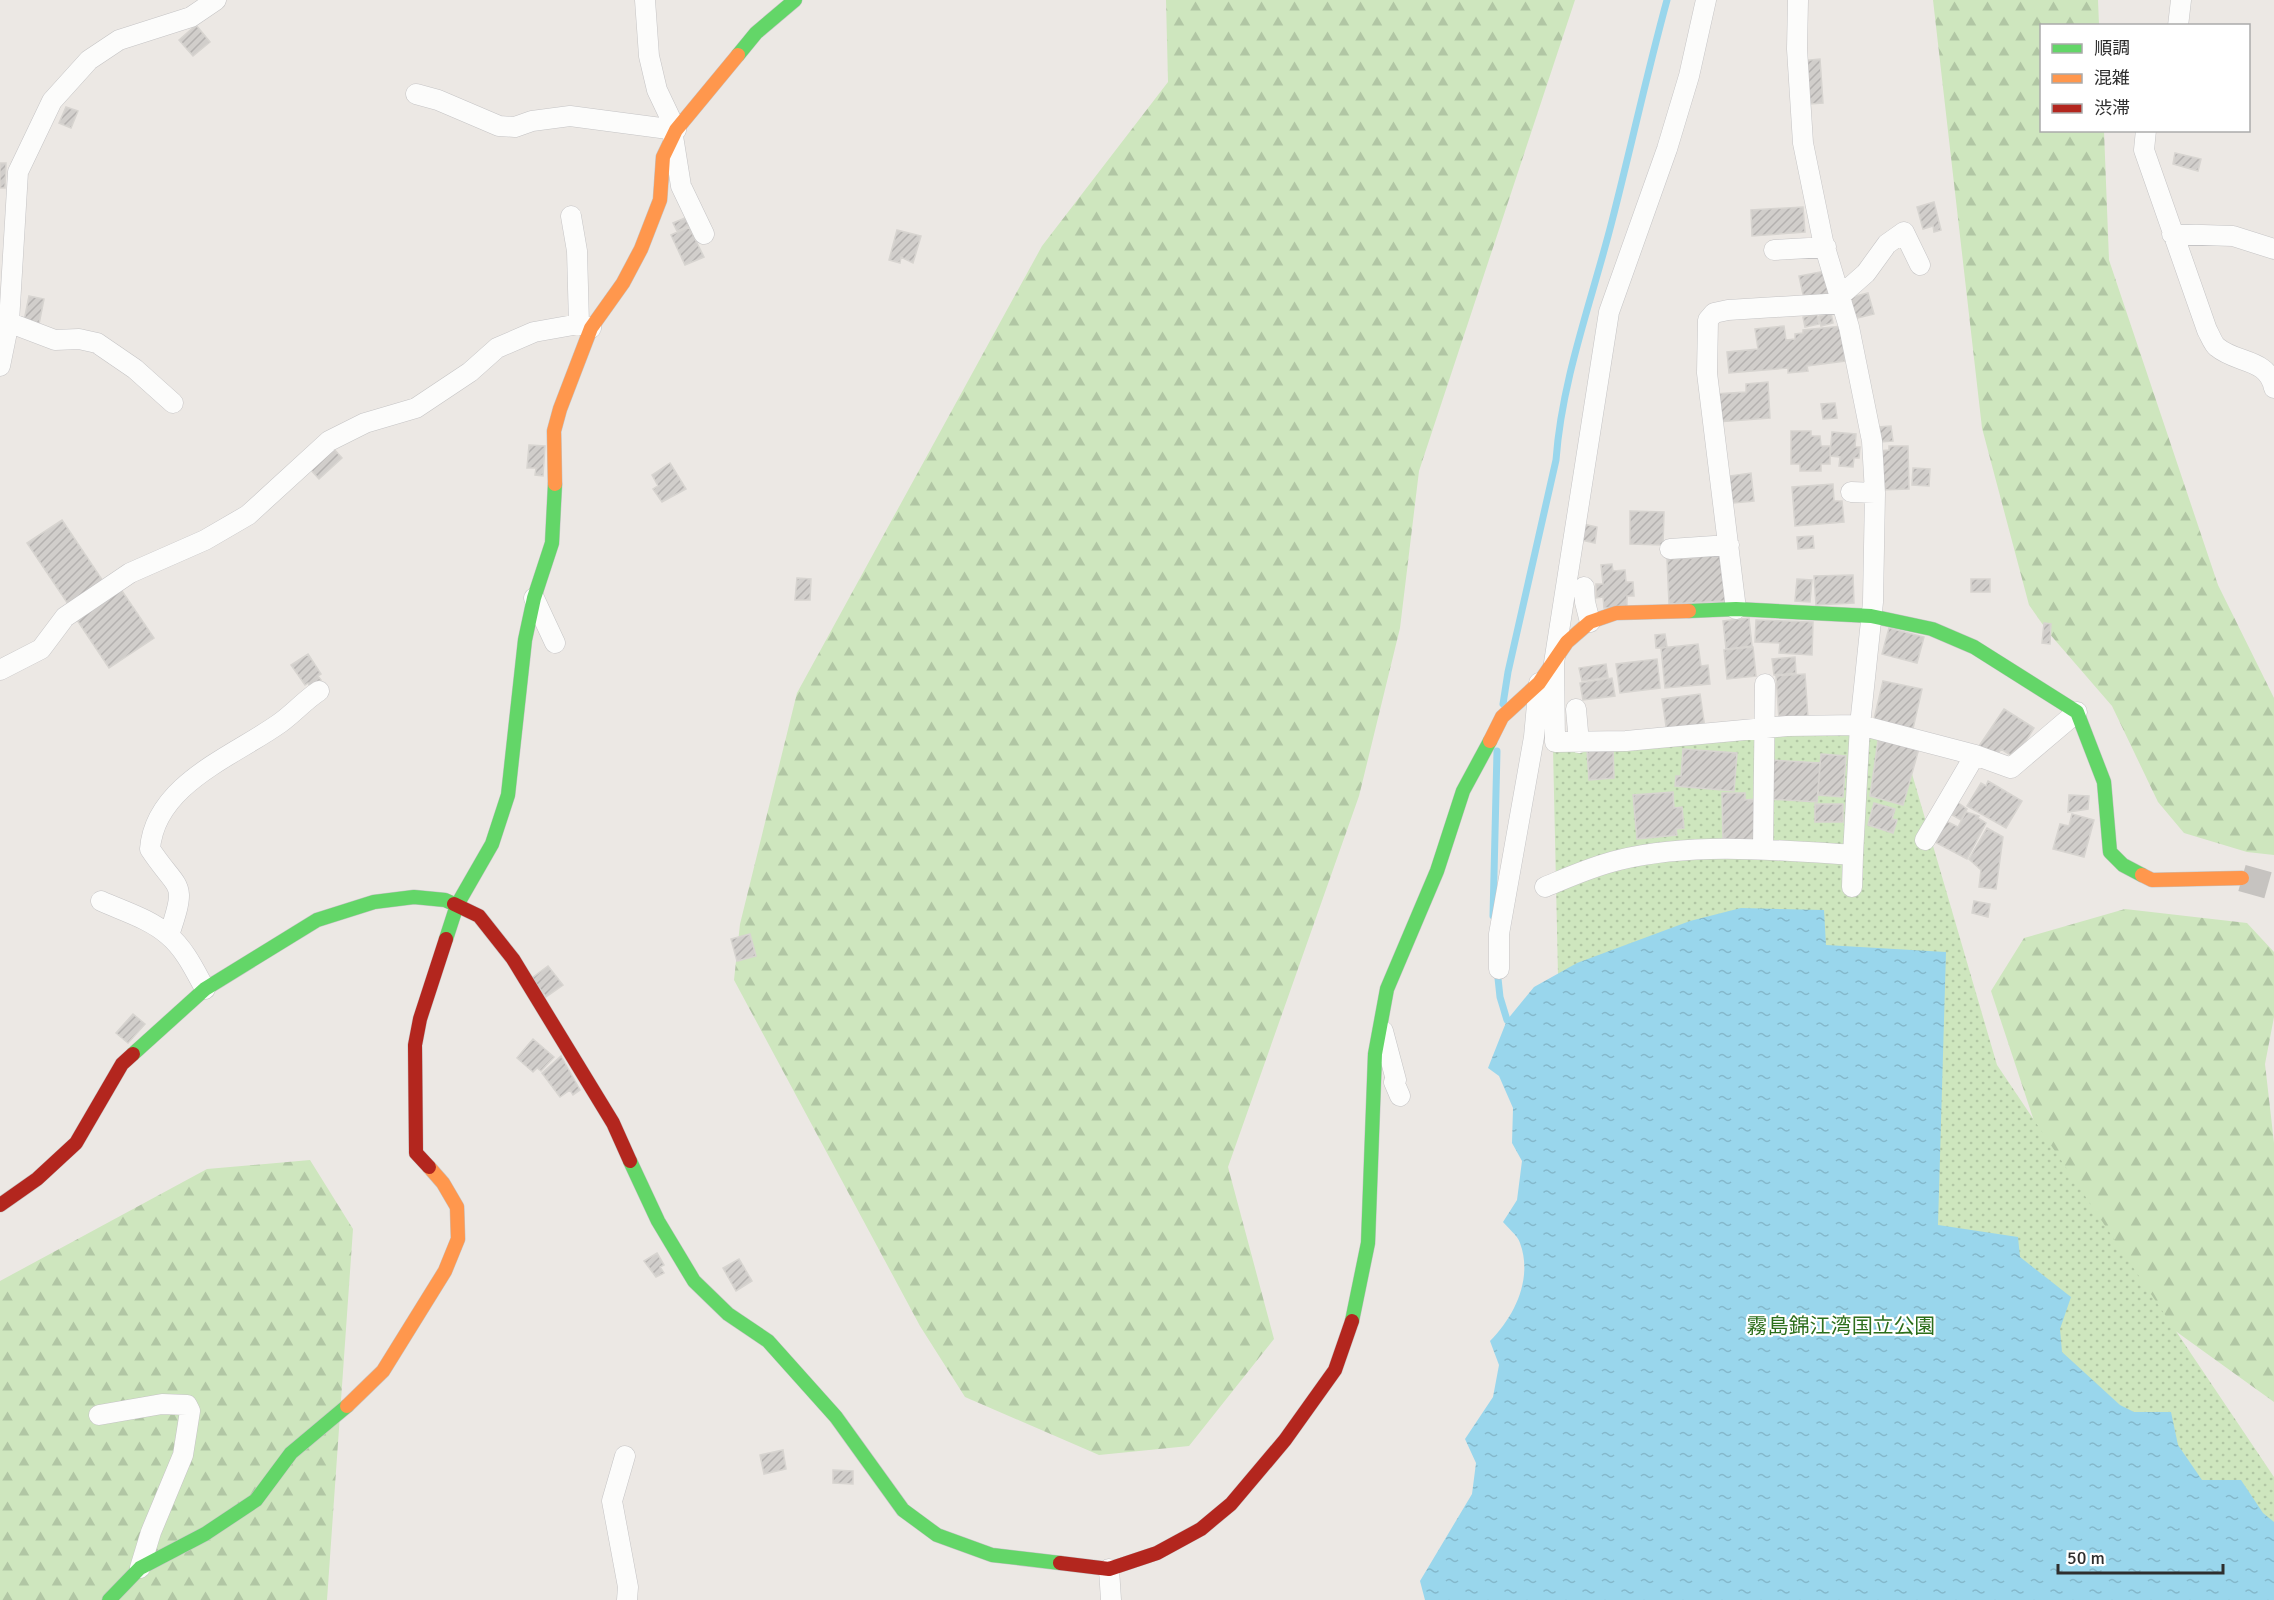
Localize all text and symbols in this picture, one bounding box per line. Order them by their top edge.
legend [2040,24,2250,132]
text: 順調 [2094,37,2130,59]
text: 混雑 [2094,67,2130,89]
text: 渋滞 [2094,97,2130,119]
park label: 霧島錦江湾国立公園 [1747,1313,1936,1339]
scale bar [2058,1537,2223,1575]
text: 50 m [2067,1547,2105,1569]

